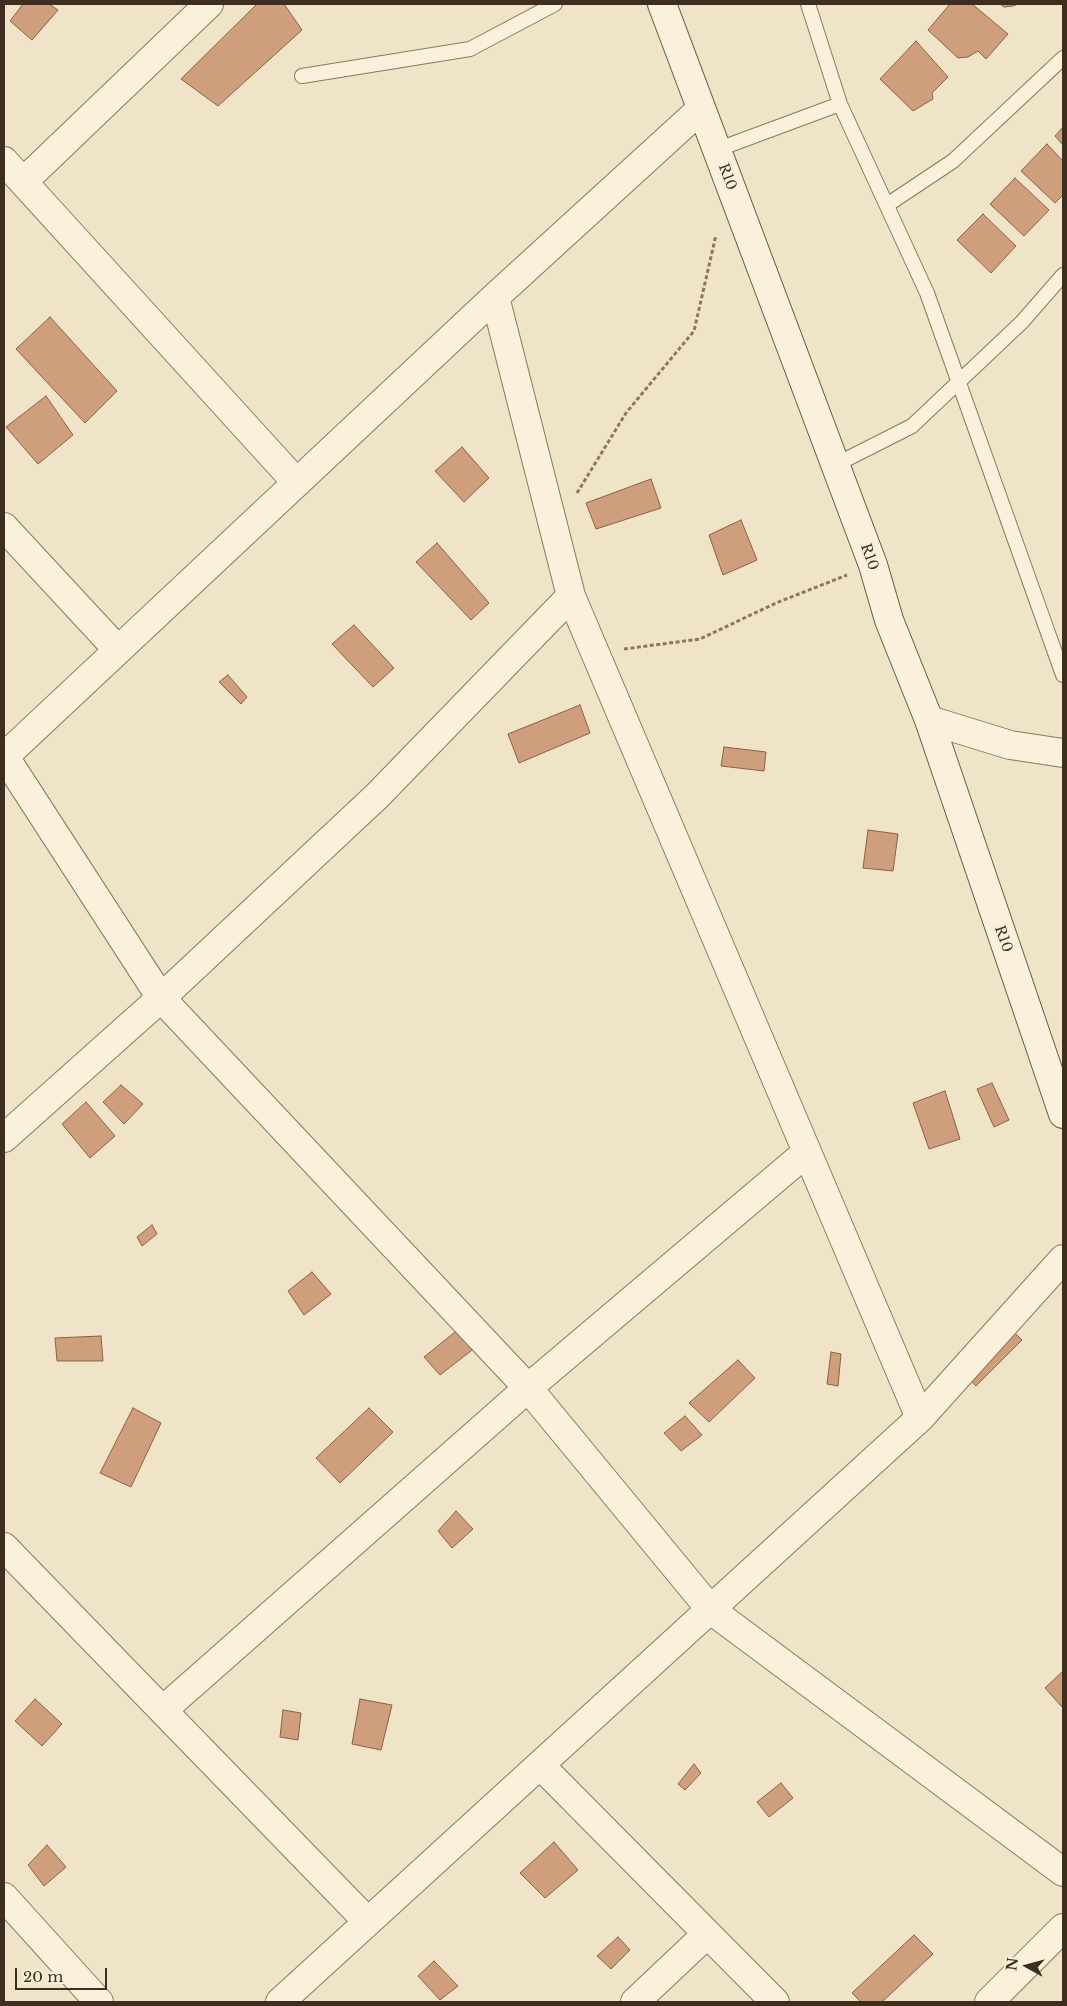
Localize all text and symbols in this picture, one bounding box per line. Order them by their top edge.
street label: R10 [714,161,740,193]
street label: R10 [857,541,881,573]
street label: R10 [991,923,1015,955]
north arrow [1002,1941,1052,1991]
text: N [1002,1957,1022,1972]
scale bar [18,1958,110,1990]
text: 20 m [23,1967,63,1986]

